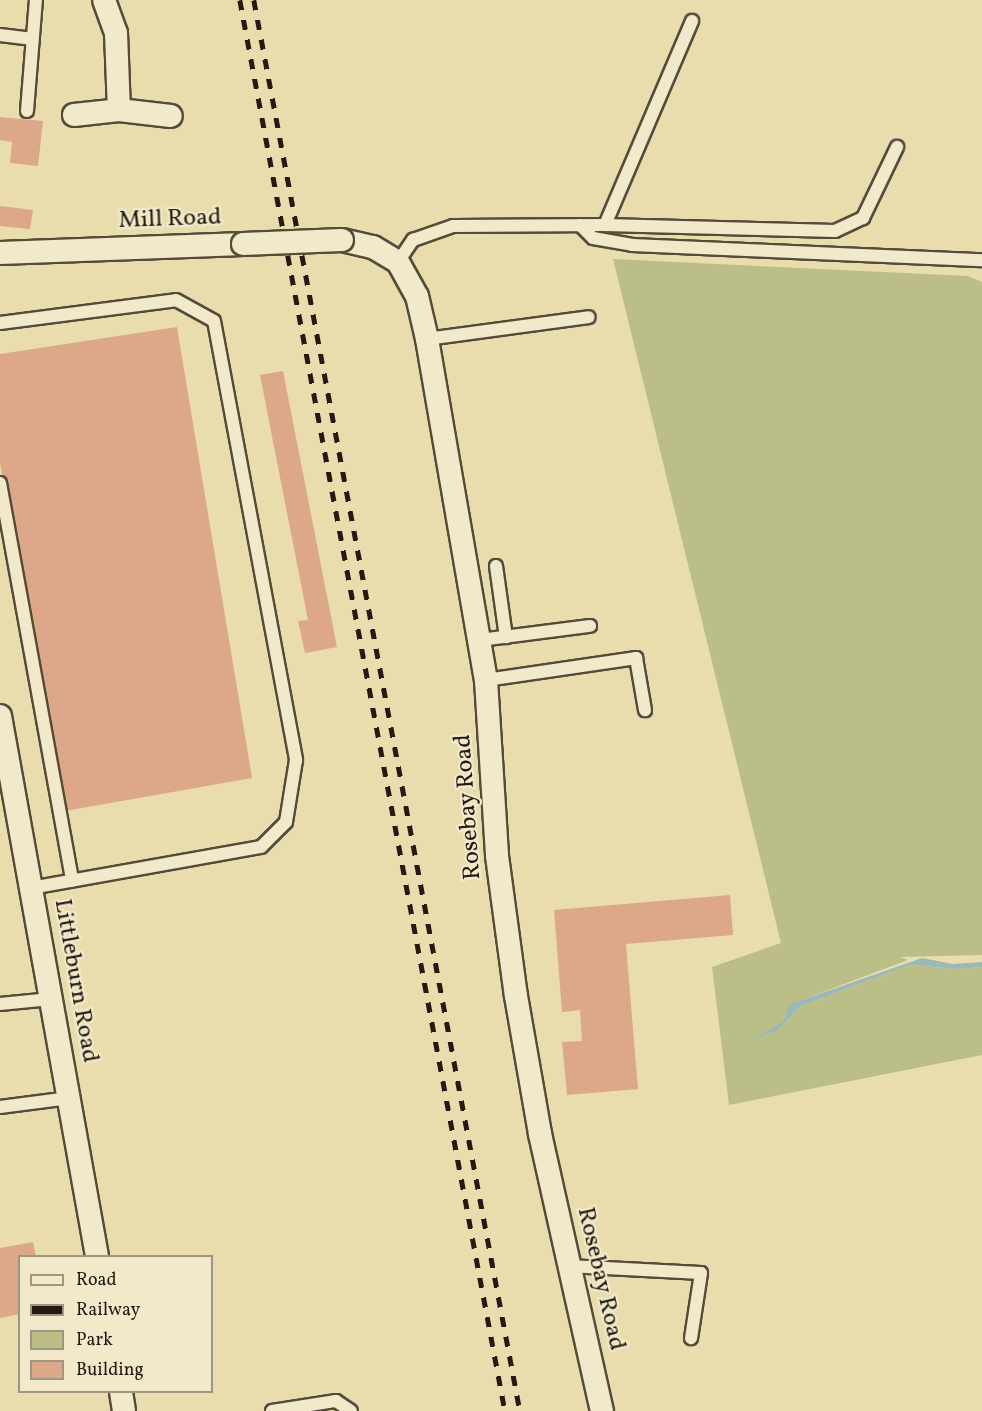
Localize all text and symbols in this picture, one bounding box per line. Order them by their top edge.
street label: Mill Road [118,204,222,236]
street label: Rosebay Road [450,733,488,881]
street label: Littleburn Road [46,897,104,1065]
street label: Rosebay Road [569,1204,631,1354]
legend [18,1255,213,1393]
text: Road [76,1268,117,1293]
text: Railway [76,1298,140,1323]
text: Park [76,1328,113,1353]
text: Building [76,1358,144,1383]

